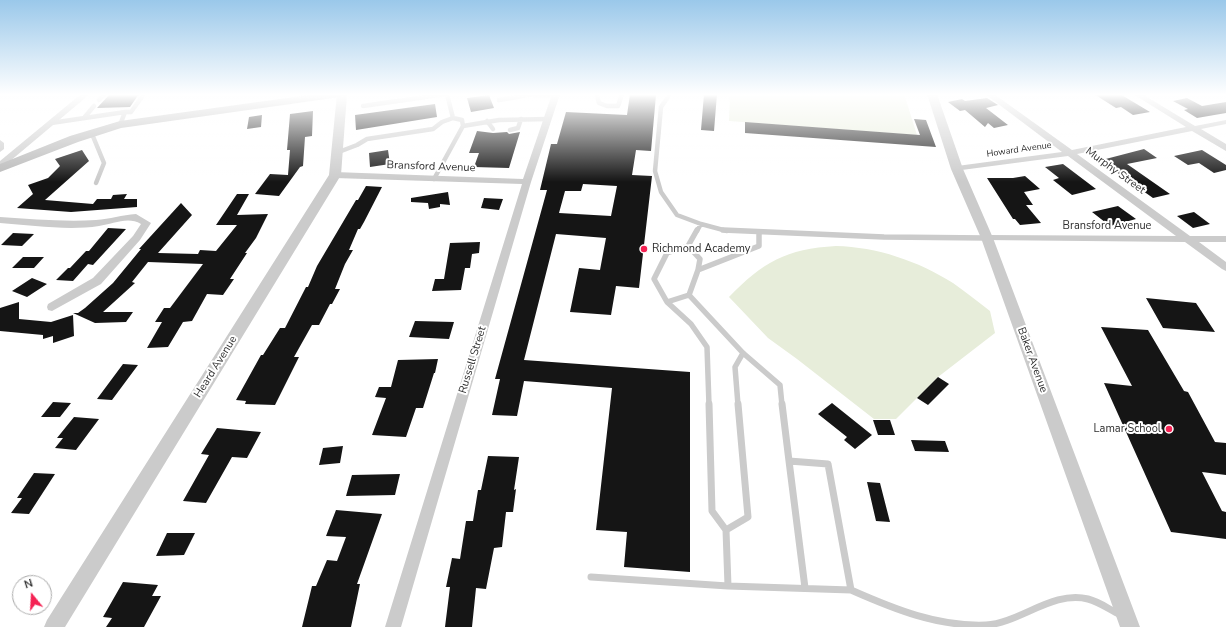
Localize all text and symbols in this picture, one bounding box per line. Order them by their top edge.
street label: Howard Avenue [986,140,1052,160]
street label: Murphy Street [1083,145,1147,197]
street label: Bransford Avenue [386,159,476,175]
street label: Bransford Avenue [1063,219,1151,233]
place label: Richmond Academy [652,242,750,256]
marker: Richmond Academy [639,244,649,254]
street label: Russell Street [457,325,489,395]
street label: Baker Avenue [1014,325,1050,395]
street label: Heard Avenue [192,334,240,400]
place label: Lamar School [1094,422,1161,436]
marker: Lamar School [1164,424,1174,434]
north arrow [12,575,52,615]
text: N [22,576,35,592]

